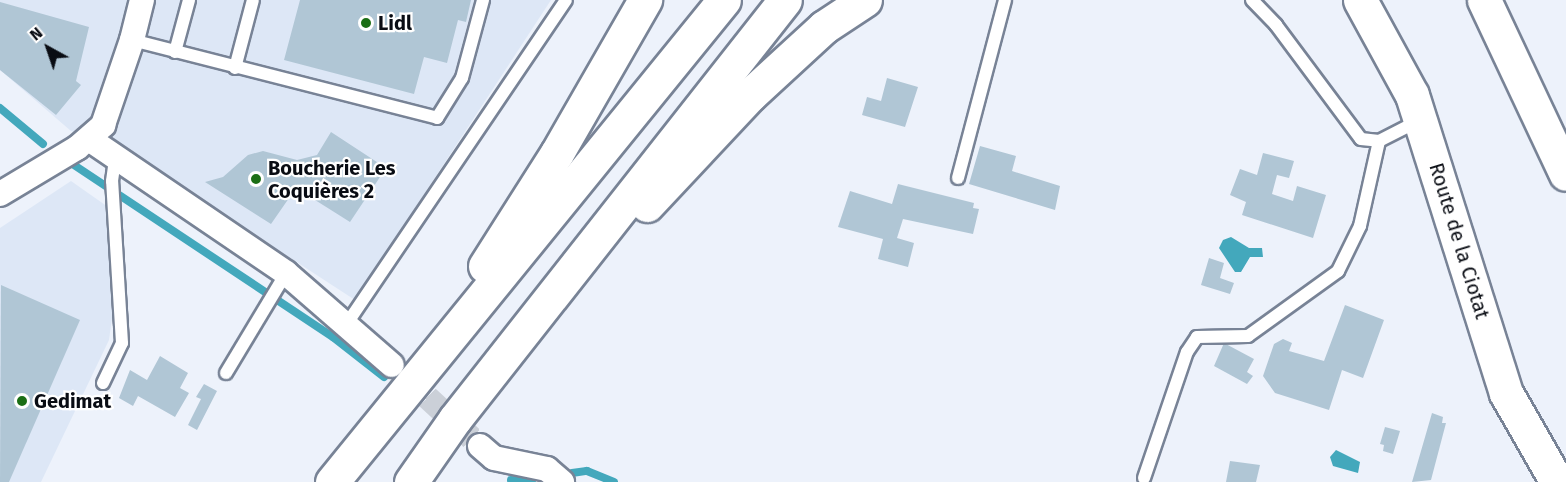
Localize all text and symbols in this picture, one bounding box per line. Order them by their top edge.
place label: Lidl [378,11,412,35]
marker: Lidl [359,16,373,30]
north arrow [18,18,78,78]
text: N [26,23,46,45]
place label: Boucherie Les Coquières 2 [268,156,396,203]
street label: Route de la Ciotat [1424,160,1494,322]
marker: Boucherie Les Coquières 2 [249,172,263,186]
place label: Gedimat [34,389,111,413]
marker: Gedimat [15,394,29,408]

